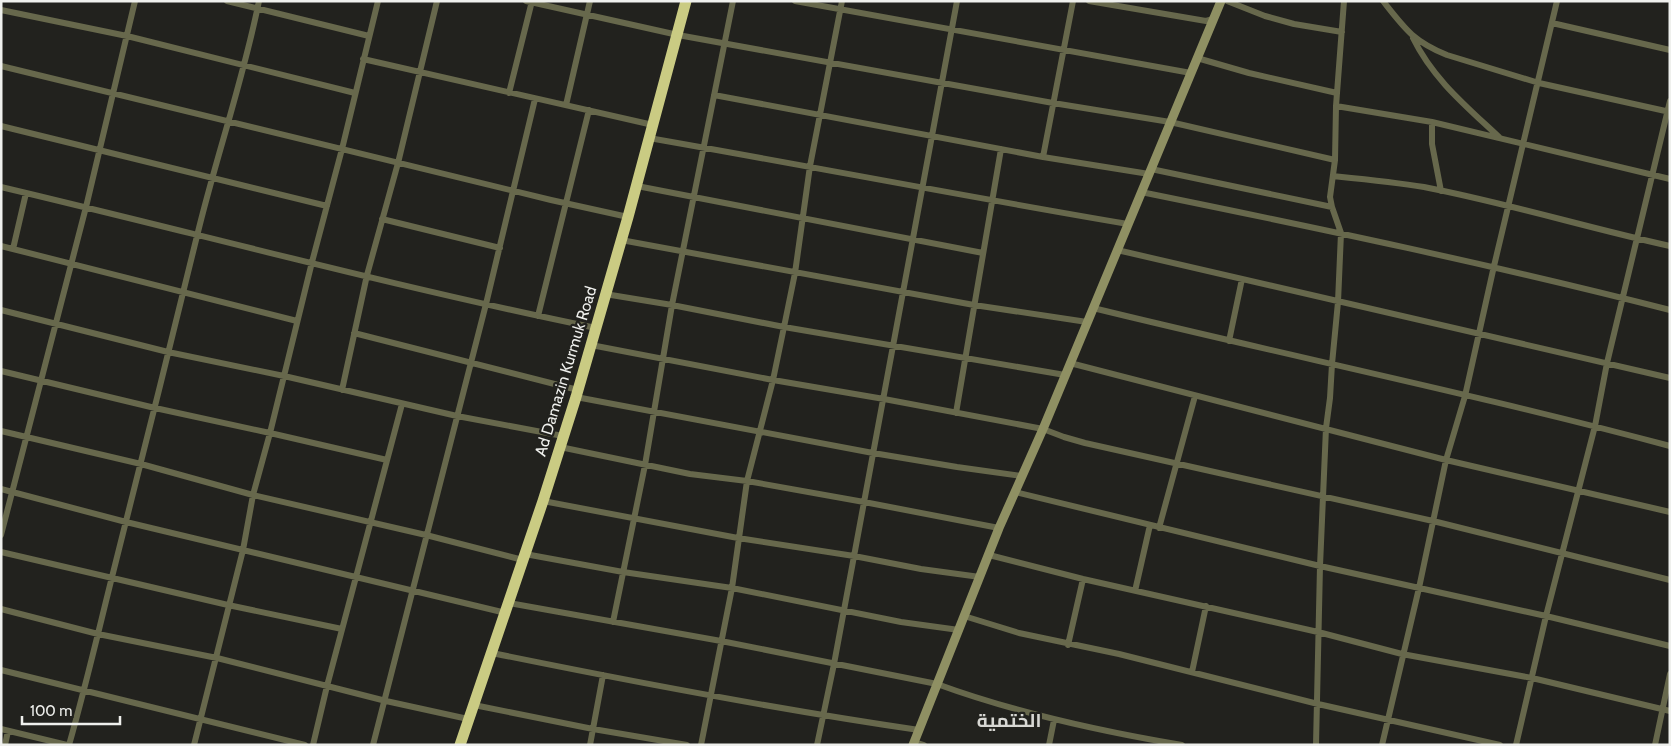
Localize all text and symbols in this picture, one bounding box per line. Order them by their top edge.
street label: Ad Damazin Kurmuk Road [531,284,600,458]
scale bar [22,694,120,726]
text: 100 m [30,702,72,720]
district label: الختمية [977,709,1041,732]

